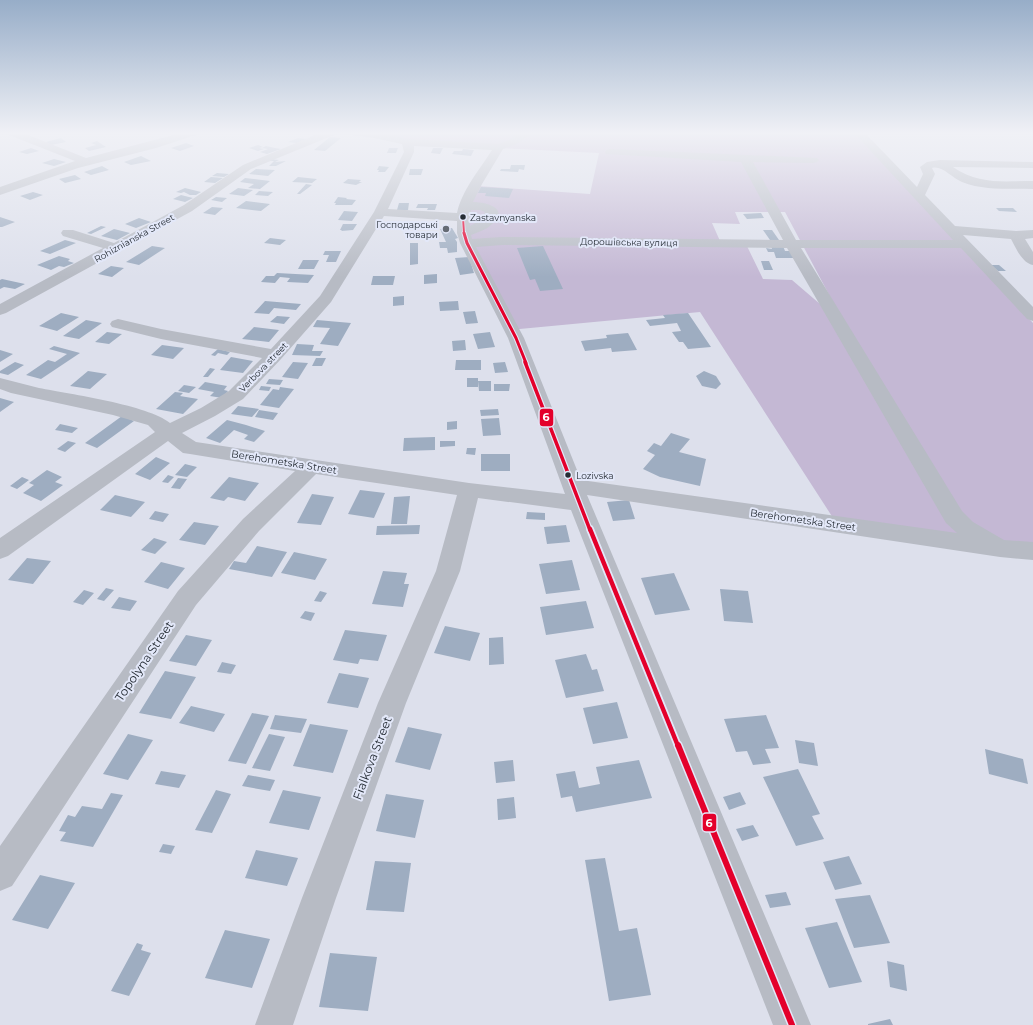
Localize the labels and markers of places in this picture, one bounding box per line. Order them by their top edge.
marker: Zastavnyanska [458,212,468,222]
place label: Zastavnyanska [470,212,536,223]
place label: Господарські товари [376,219,438,240]
marker: Господарські товари [441,224,451,234]
marker: Lozivska [563,470,573,480]
place label: Lozivska [576,470,614,481]

